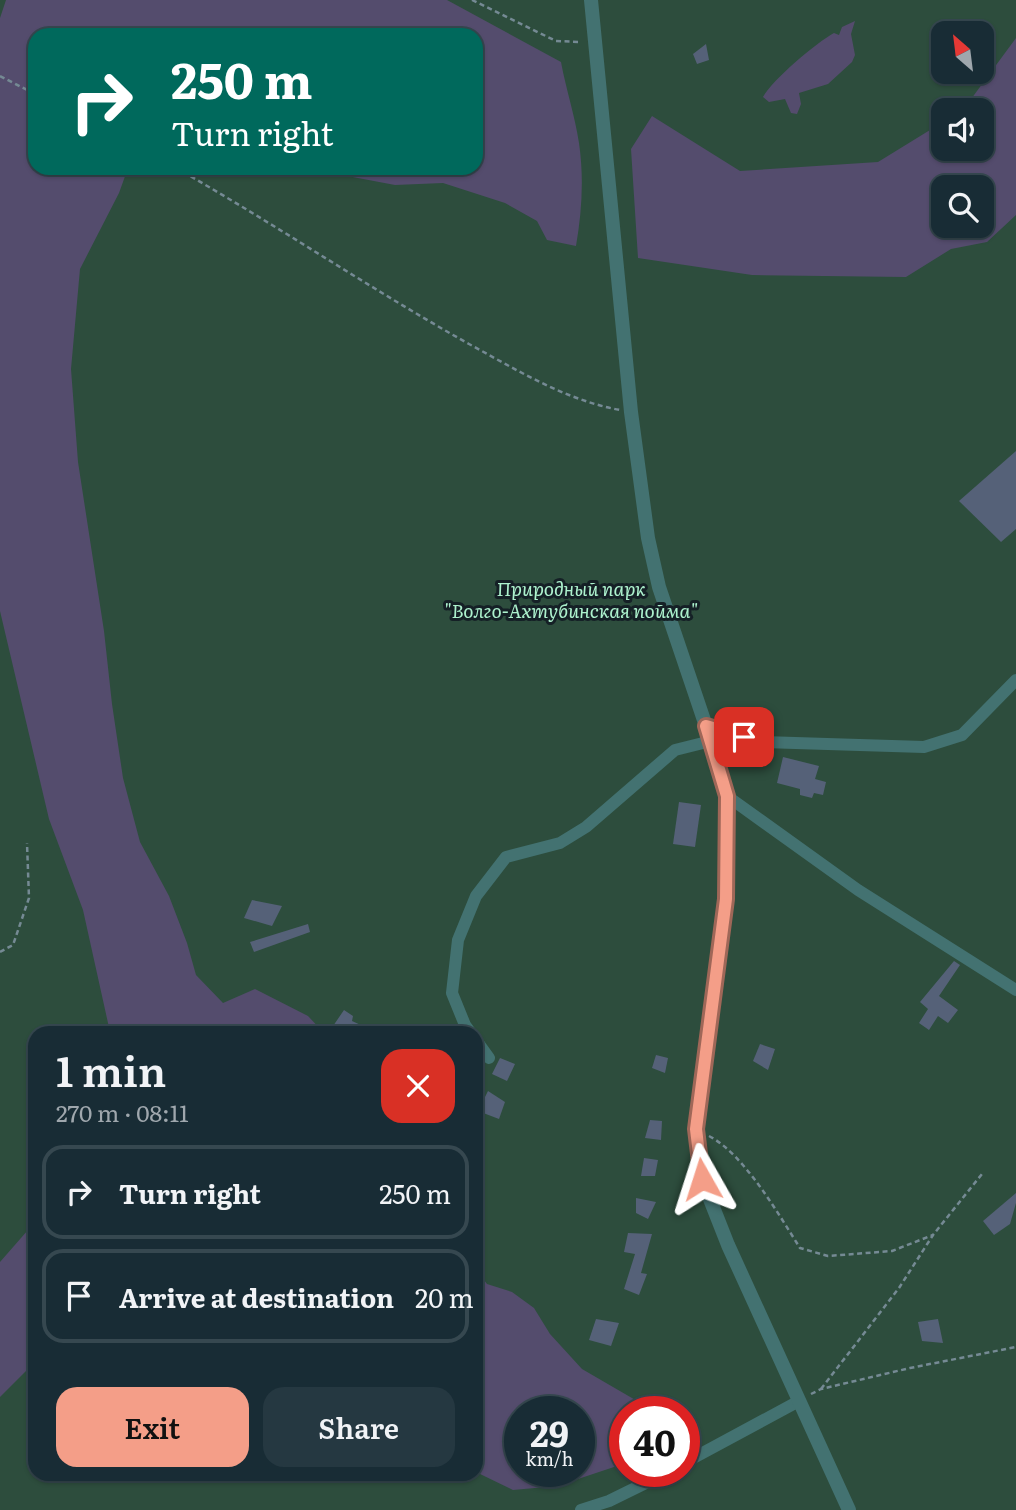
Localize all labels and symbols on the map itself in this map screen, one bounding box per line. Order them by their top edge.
north arrow [931,21,994,84]
park label: Природный парк "Волго-Ахтубинская пойма" [444,574,698,624]
pin [714,707,774,767]
position arrow [665,1142,739,1216]
speed limit sign: 40 [609,1396,700,1487]

